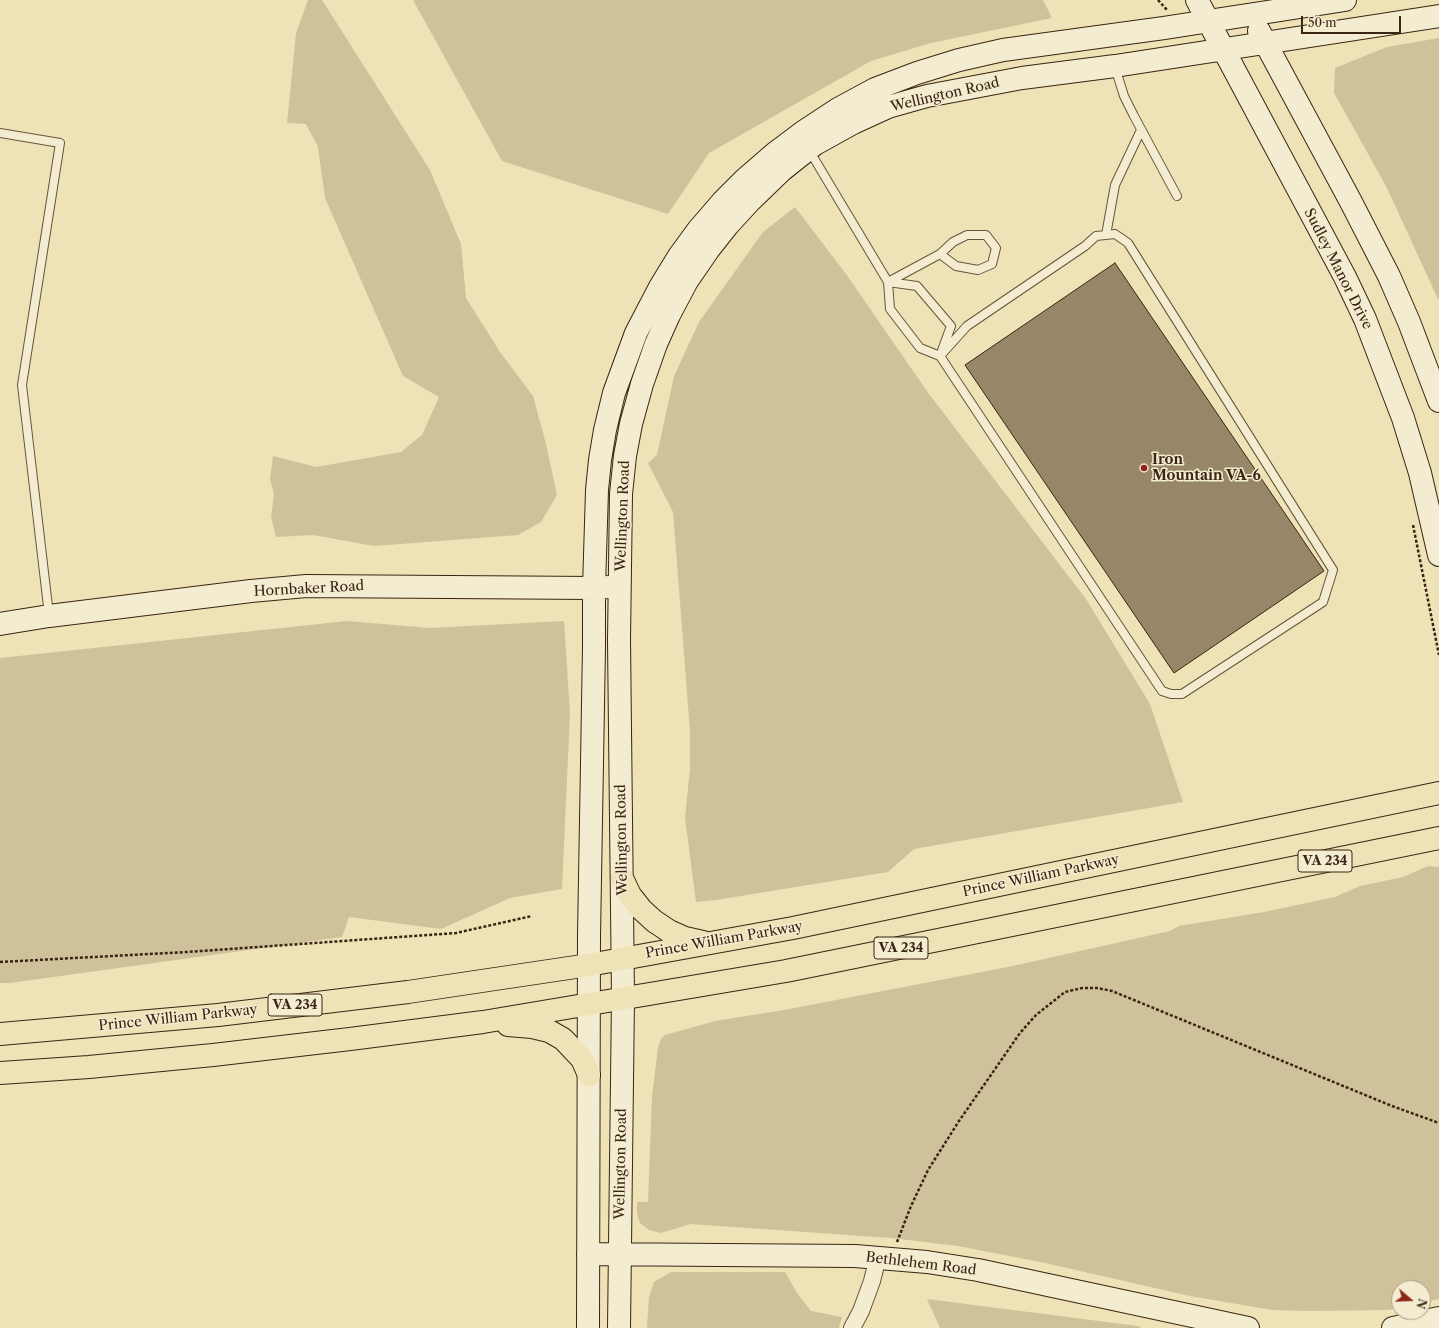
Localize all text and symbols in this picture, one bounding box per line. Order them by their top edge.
scale bar [1303,8,1403,34]
text: 50 m [1308,15,1337,30]
street label: Wellington Road [889,74,1001,116]
street label: Sudley Manor Drive [1300,206,1376,332]
place label: Iron Mountain VA-6 [1152,452,1261,484]
street label: Wellington Road [613,460,633,572]
marker: Iron Mountain VA-6 [1139,463,1149,473]
street label: Hornbaker Road [253,578,365,600]
street label: Wellington Road [613,784,631,896]
road number: VA 234 [1298,850,1352,872]
street label: Prince William Parkway [961,851,1121,901]
street label: Prince William Parkway [644,918,804,962]
road number: VA 234 [874,937,928,959]
road number: VA 234 [268,994,322,1016]
street label: Prince William Parkway [98,1001,258,1035]
street label: Wellington Road [612,1108,630,1220]
street label: Bethlehem Road [865,1249,977,1279]
north arrow [1391,1280,1431,1320]
text: N [1413,1297,1430,1310]

